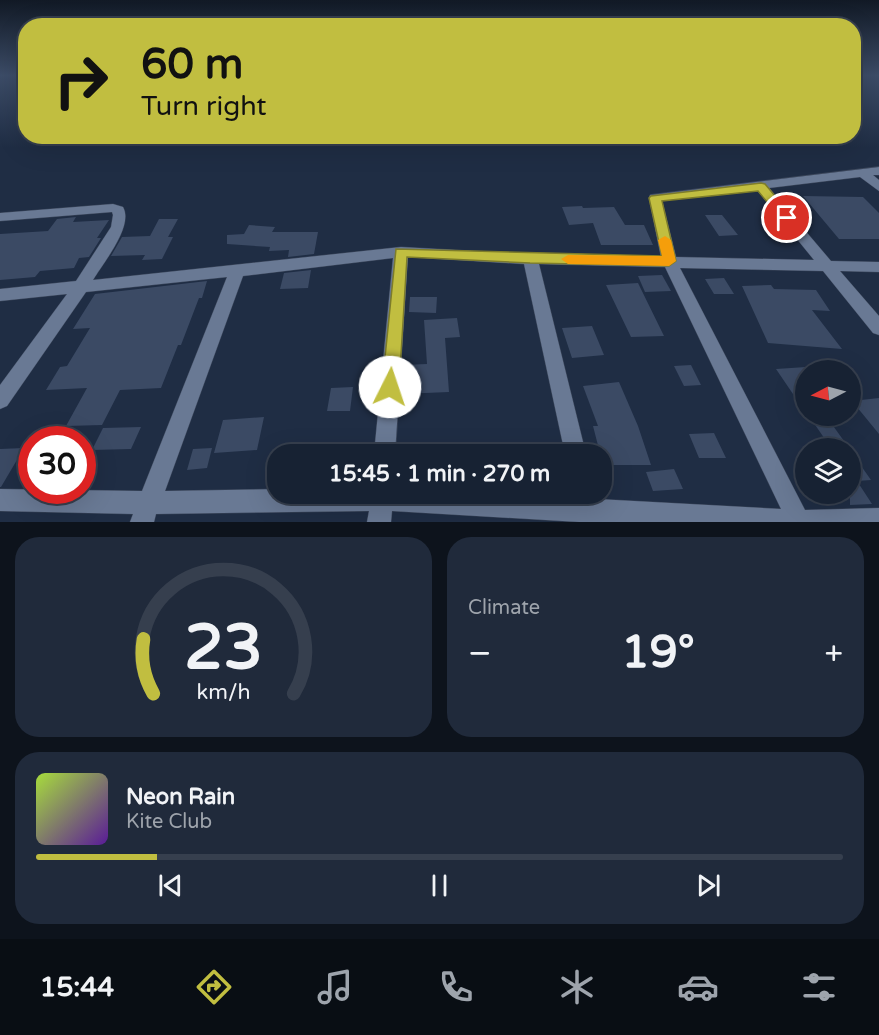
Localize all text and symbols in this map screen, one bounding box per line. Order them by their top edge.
text: 60 m [141,39,243,90]
icon: right [42,42,120,120]
text: Turn right [141,90,267,123]
pin [761,192,812,243]
icon: arrive [770,201,803,234]
position arrow [358,355,422,419]
north arrow [795,360,861,426]
map controls [795,360,861,504]
speed limit sign: 30 [18,426,96,504]
button: layers [795,438,861,504]
text: 15:45 · 1 min · 270 m [329,461,550,487]
text: Climate [468,596,540,620]
text: 23 [184,611,263,686]
text: 19° [621,626,695,680]
text: − [468,634,492,673]
text: + [824,634,843,673]
text: km/h [197,679,250,705]
text: Neon Rain [126,784,235,810]
text: Kite Club [126,810,212,834]
icon: previous [154,869,187,902]
icon: pause [423,869,456,902]
icon: next [692,869,725,902]
icon: directions [193,966,235,1008]
icon: music [314,966,356,1008]
icon: phone [435,966,477,1008]
icon: climate [556,966,598,1008]
icon: car [677,966,719,1008]
icon: filters [798,966,840,1008]
text: 15:44 [39,971,114,1004]

